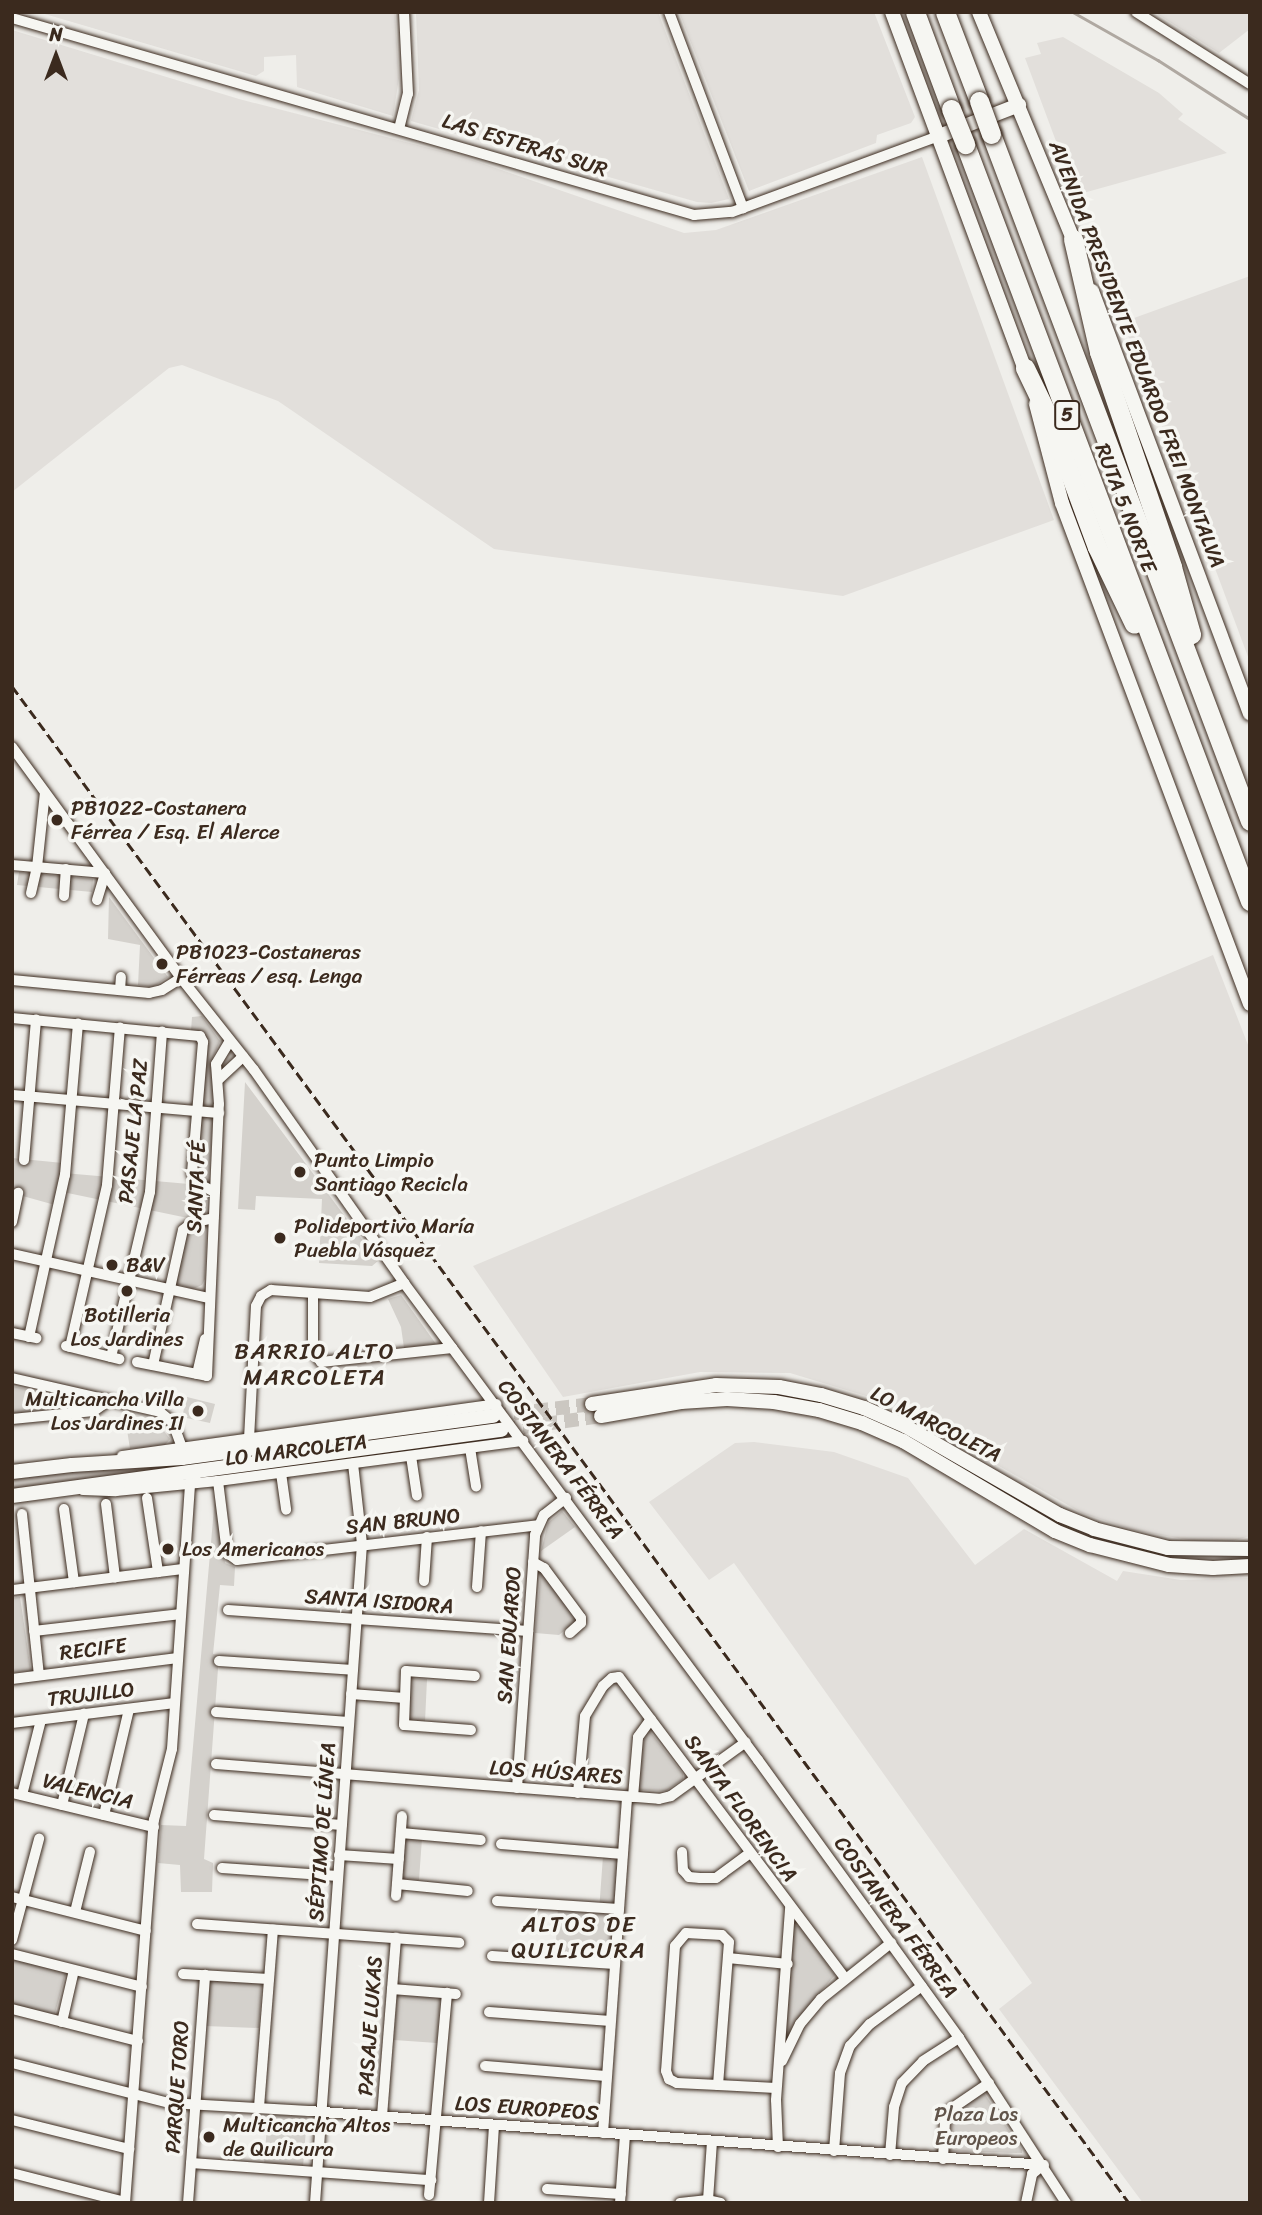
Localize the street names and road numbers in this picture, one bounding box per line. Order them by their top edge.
street label: LAS ESTERAS SUR [438,107,612,183]
street label: AVENIDA PRESIDENTE EDUARDO FREI MONTALVA [1043,135,1231,573]
road number: 5 [1053,400,1081,430]
street label: RUTA 5 NORTE [1090,440,1162,576]
street label: PASAJE LA PAZ [113,1058,153,1204]
street label: SANTA FÉ [181,1140,211,1234]
street label: COSTANERA FÉRREA [493,1374,629,1544]
street label: LO MARCOLETA [867,1380,1005,1468]
street label: LO MARCOLETA [224,1429,368,1471]
street label: SAN BRUNO [344,1502,462,1540]
street label: SAN EDUARDO [492,1565,526,1705]
street label: SANTA ISIDORA [304,1583,454,1619]
street label: RECIFE [58,1632,128,1666]
street label: TRUJILLO [46,1676,136,1712]
street label: SANTA FLORENCIA [679,1730,803,1886]
street label: SÉPTIMO DE LÍNEA [303,1741,341,1923]
street label: LOS HÚSARES [488,1755,624,1789]
street label: VALENCIA [40,1768,136,1814]
street label: COSTANERA FÉRREA [829,1831,963,2003]
street label: PASAJE LUKAS [353,1955,387,2097]
street label: PARQUE TORO [160,2020,194,2154]
street label: LOS EUROPEOS [455,2090,599,2126]

